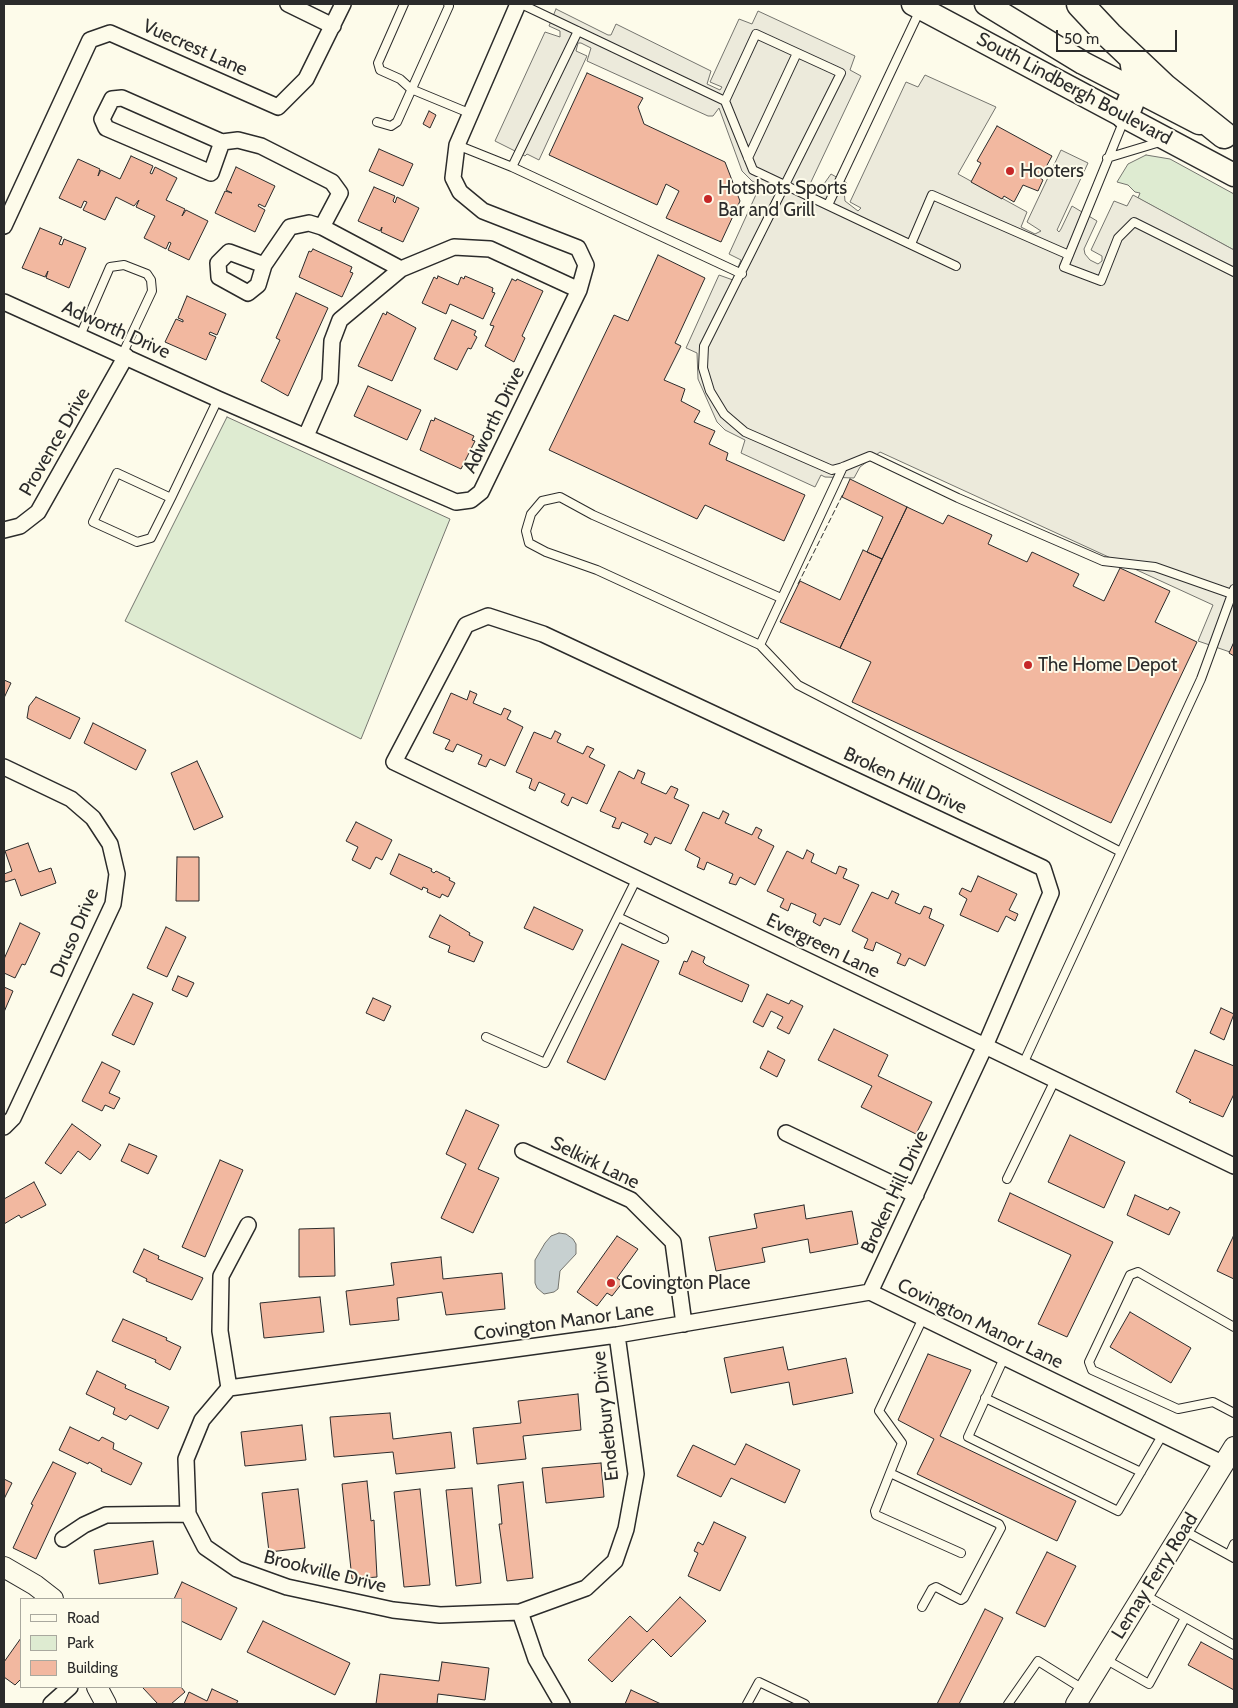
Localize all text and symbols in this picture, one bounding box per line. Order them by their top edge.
street label: Vuecrest Lane [139,15,251,81]
scale bar [1058,20,1179,52]
street label: South Lindbergh Boulevard [972,28,1176,150]
text: 50 m [1064,30,1099,48]
place label: Hooters [1020,160,1084,182]
marker: Hooters [1004,165,1016,177]
place label: Hotshots Sports Bar and Grill [718,177,847,221]
marker: Hotshots Sports Bar and Grill [702,193,714,205]
street label: Adworth Drive [58,296,174,364]
street label: Adworth Drive [458,363,530,477]
street label: Provence Drive [15,384,95,500]
place label: The Home Depot [1038,654,1177,676]
marker: The Home Depot [1022,659,1034,671]
street label: Broken Hill Drive [840,743,970,819]
street label: Druso Drive [46,885,104,981]
street label: Evergreen Lane [762,909,884,983]
street label: Broken Hill Drive [857,1127,933,1257]
street label: Selkirk Lane [547,1132,643,1194]
place label: Covington Place [621,1272,750,1294]
street label: Covington Manor Lane [893,1274,1067,1374]
marker: Covington Place [605,1277,617,1289]
street label: Covington Manor Lane [472,1298,656,1346]
street label: Enderbury Drive [588,1350,624,1482]
street label: Lemay Ferry Road [1107,1509,1203,1643]
street label: Brookville Drive [261,1546,389,1598]
legend [20,1598,182,1688]
text: Road [67,1609,100,1627]
text: Park [67,1634,94,1652]
text: Building [67,1659,118,1677]

